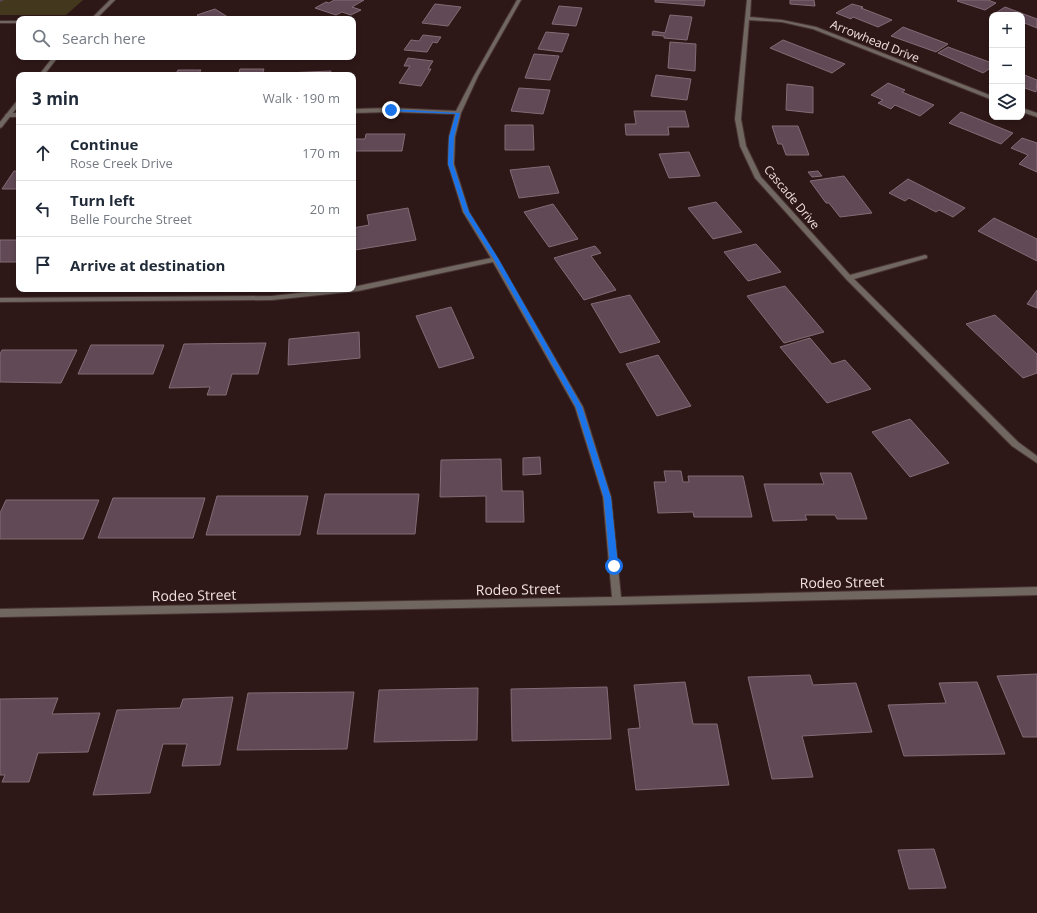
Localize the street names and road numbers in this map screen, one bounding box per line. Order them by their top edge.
street label: Arrowhead Drive [828,15,922,67]
street label: Cascade Drive [760,161,824,233]
street label: Rodeo Street [800,572,884,592]
street label: Rodeo Street [476,579,560,599]
street label: Rodeo Street [152,585,236,605]

